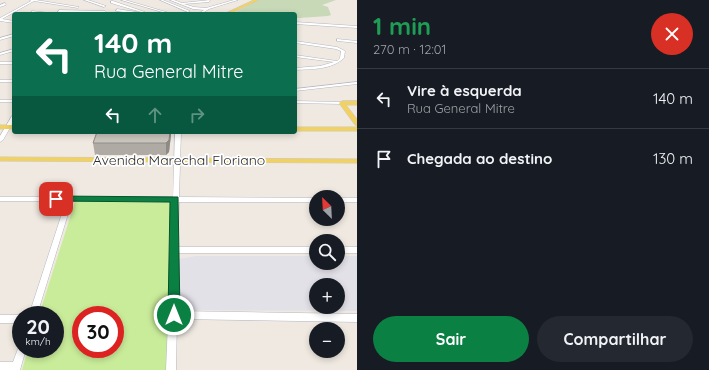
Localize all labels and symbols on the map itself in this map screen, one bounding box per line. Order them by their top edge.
street label: Avenida Marechal Floriano [93,151,265,169]
pin [39,182,73,216]
north arrow [309,190,345,226]
position arrow [153,294,195,336]
speed limit sign: 30 [72,306,124,358]

